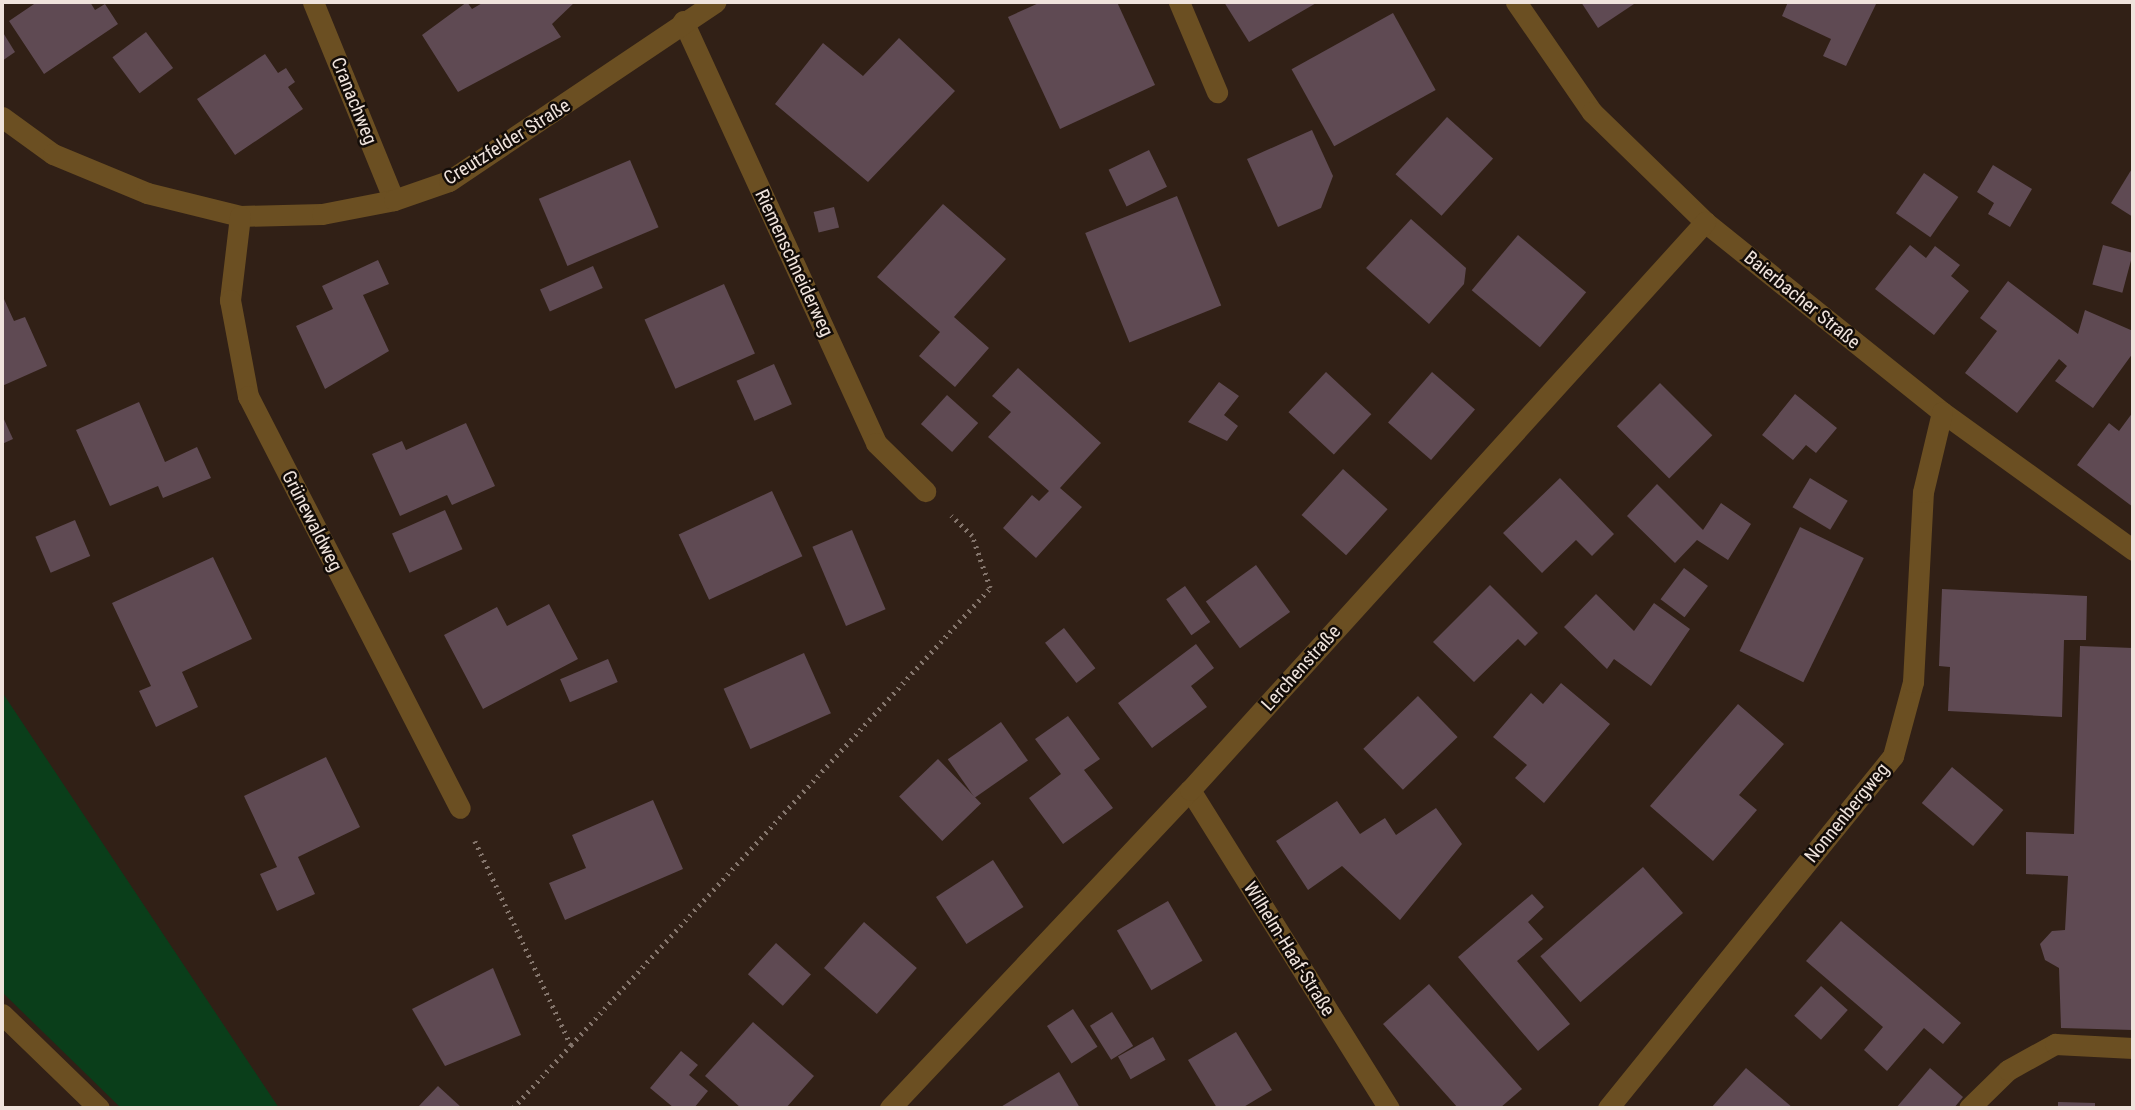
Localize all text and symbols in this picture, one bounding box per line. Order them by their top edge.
street label: Cranachweg [326,54,382,148]
street label: Creutzfelder Straße [440,94,574,190]
street label: Riemenschneiderweg [750,186,838,340]
street label: Baierbacher Straße [1739,246,1865,354]
street label: Grünewaldweg [277,467,347,575]
street label: Lerchenstraße [1257,621,1345,715]
street label: Nonnenbergweg [1800,759,1894,867]
street label: Wilhelm-Haaf-Straße [1238,878,1340,1020]

